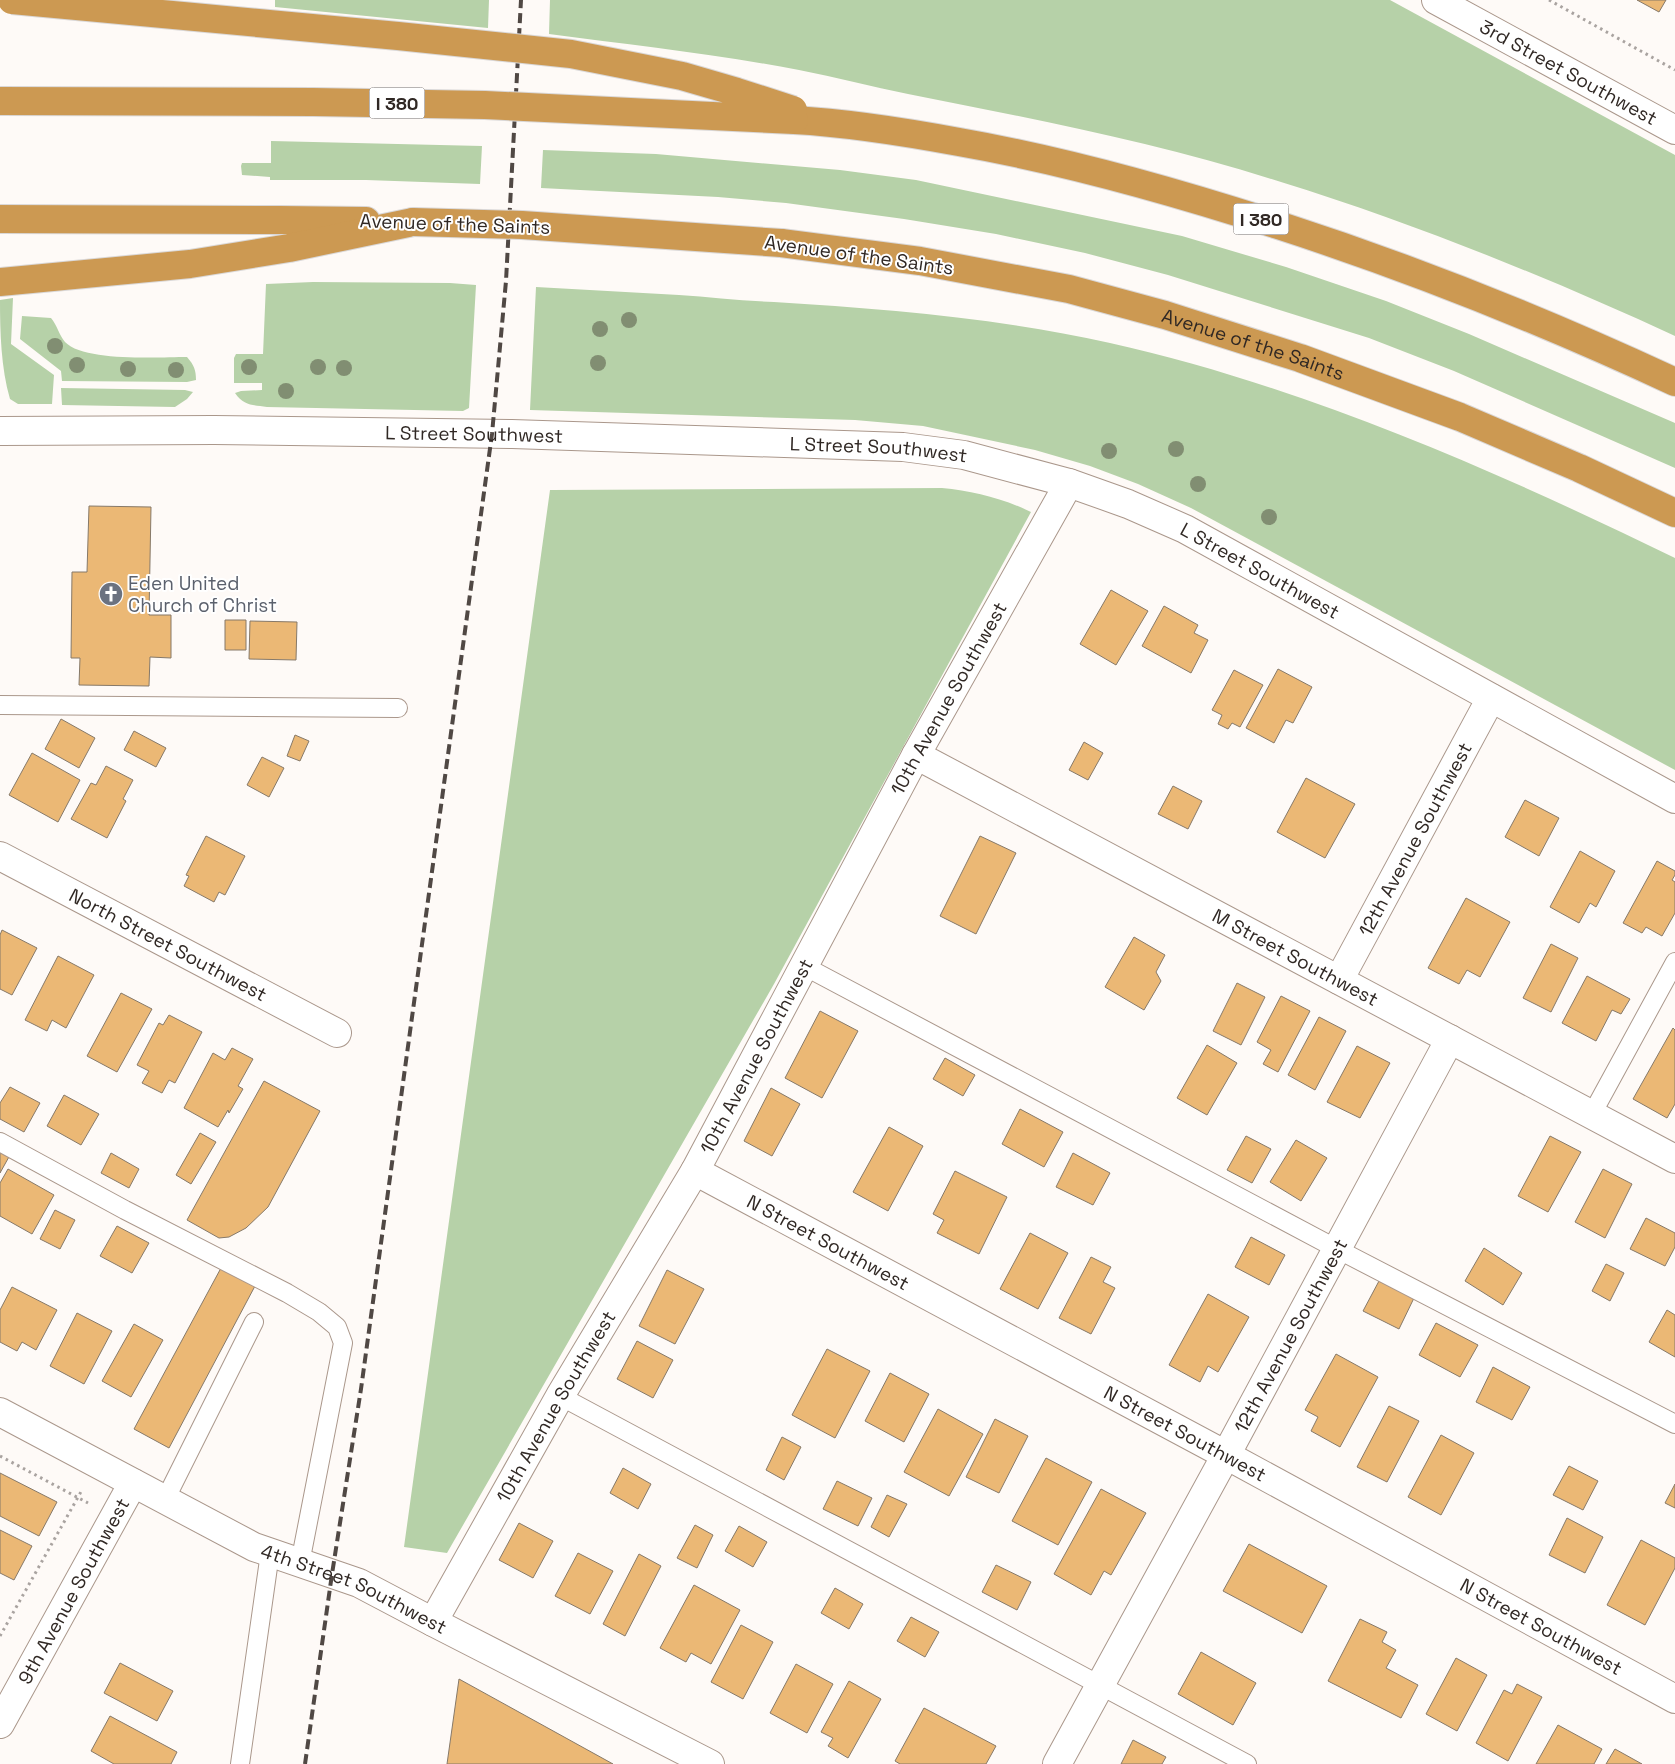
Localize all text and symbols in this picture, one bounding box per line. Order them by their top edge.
street label: 3rd Street Southwest [1475,14,1662,131]
road number: I 380 [370,88,424,119]
road number: I 380 [1234,203,1288,234]
street label: Avenue of the Saints [359,208,551,240]
street label: Avenue of the Saints [763,229,955,281]
street label: Avenue of the Saints [1159,302,1348,386]
street label: L Street Southwest [385,420,563,448]
street label: L Street Southwest [789,431,969,468]
street label: L Street Southwest [1176,516,1344,624]
place label: Eden United Church of Christ [128,571,277,618]
church icon: Eden United Church of Christ [98,581,124,607]
street label: 10th Avenue Southwest [885,597,1012,799]
street label: 12th Avenue Southwest [1353,738,1477,940]
street label: North Street Southwest [65,882,271,1007]
street label: M Street Southwest [1208,903,1383,1011]
street label: 10th Avenue Southwest [694,954,818,1158]
street label: N Street Southwest [743,1189,914,1296]
street label: 12th Avenue Southwest [1228,1234,1353,1437]
street label: 10th Avenue Southwest [490,1306,621,1507]
street label: N Street Southwest [1100,1380,1271,1487]
street label: 9th Avenue Southwest [12,1493,135,1688]
street label: 4th Street Southwest [258,1538,451,1639]
street label: N Street Southwest [1456,1572,1627,1680]

